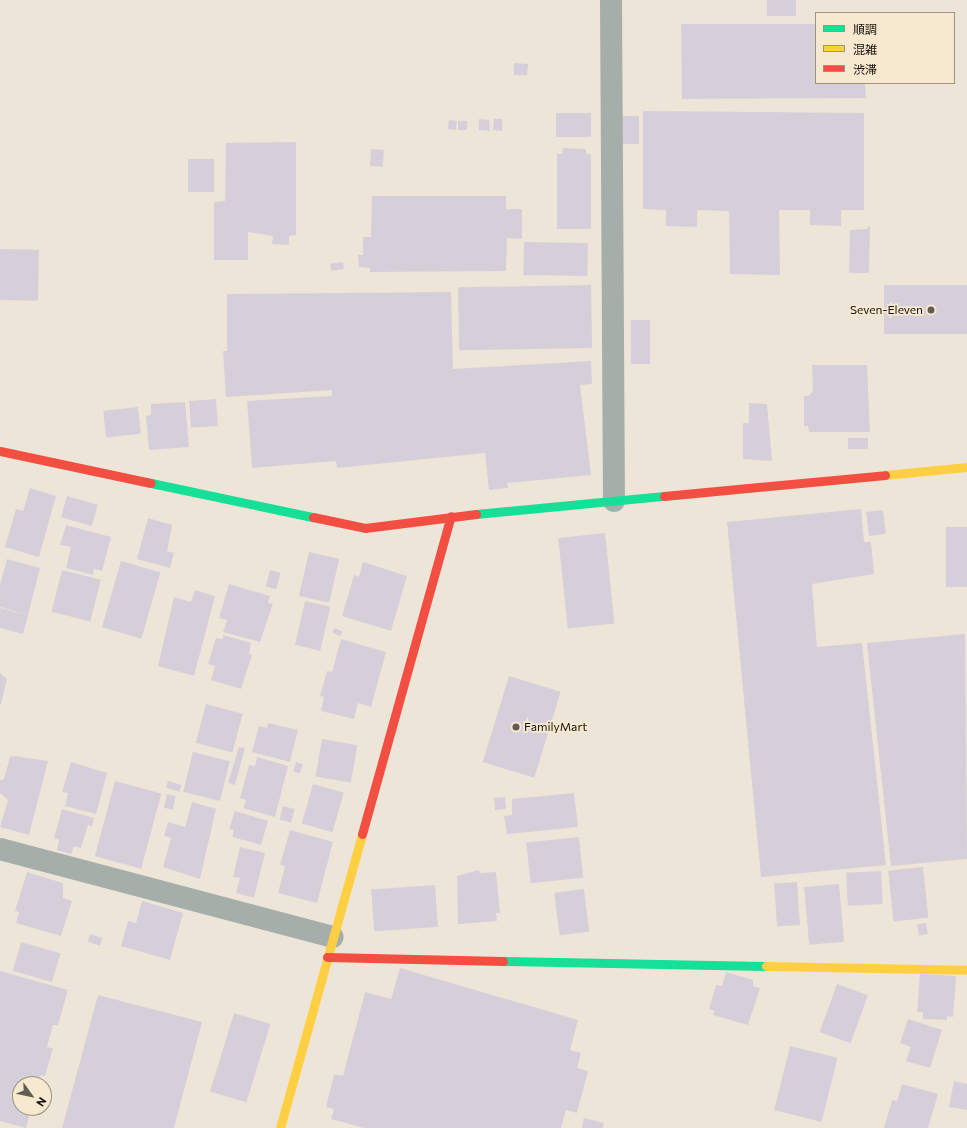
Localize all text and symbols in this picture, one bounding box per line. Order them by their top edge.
legend [815,12,955,84]
text: 順調 [853,22,877,36]
text: 混雑 [853,42,877,56]
text: 渋滞 [853,62,877,76]
place label: Seven-Eleven [850,303,923,317]
marker: Seven-Eleven [926,305,936,315]
place label: FamilyMart [524,720,587,734]
marker: FamilyMart [511,722,521,732]
north arrow [12,1076,52,1116]
text: N [34,1095,49,1109]

